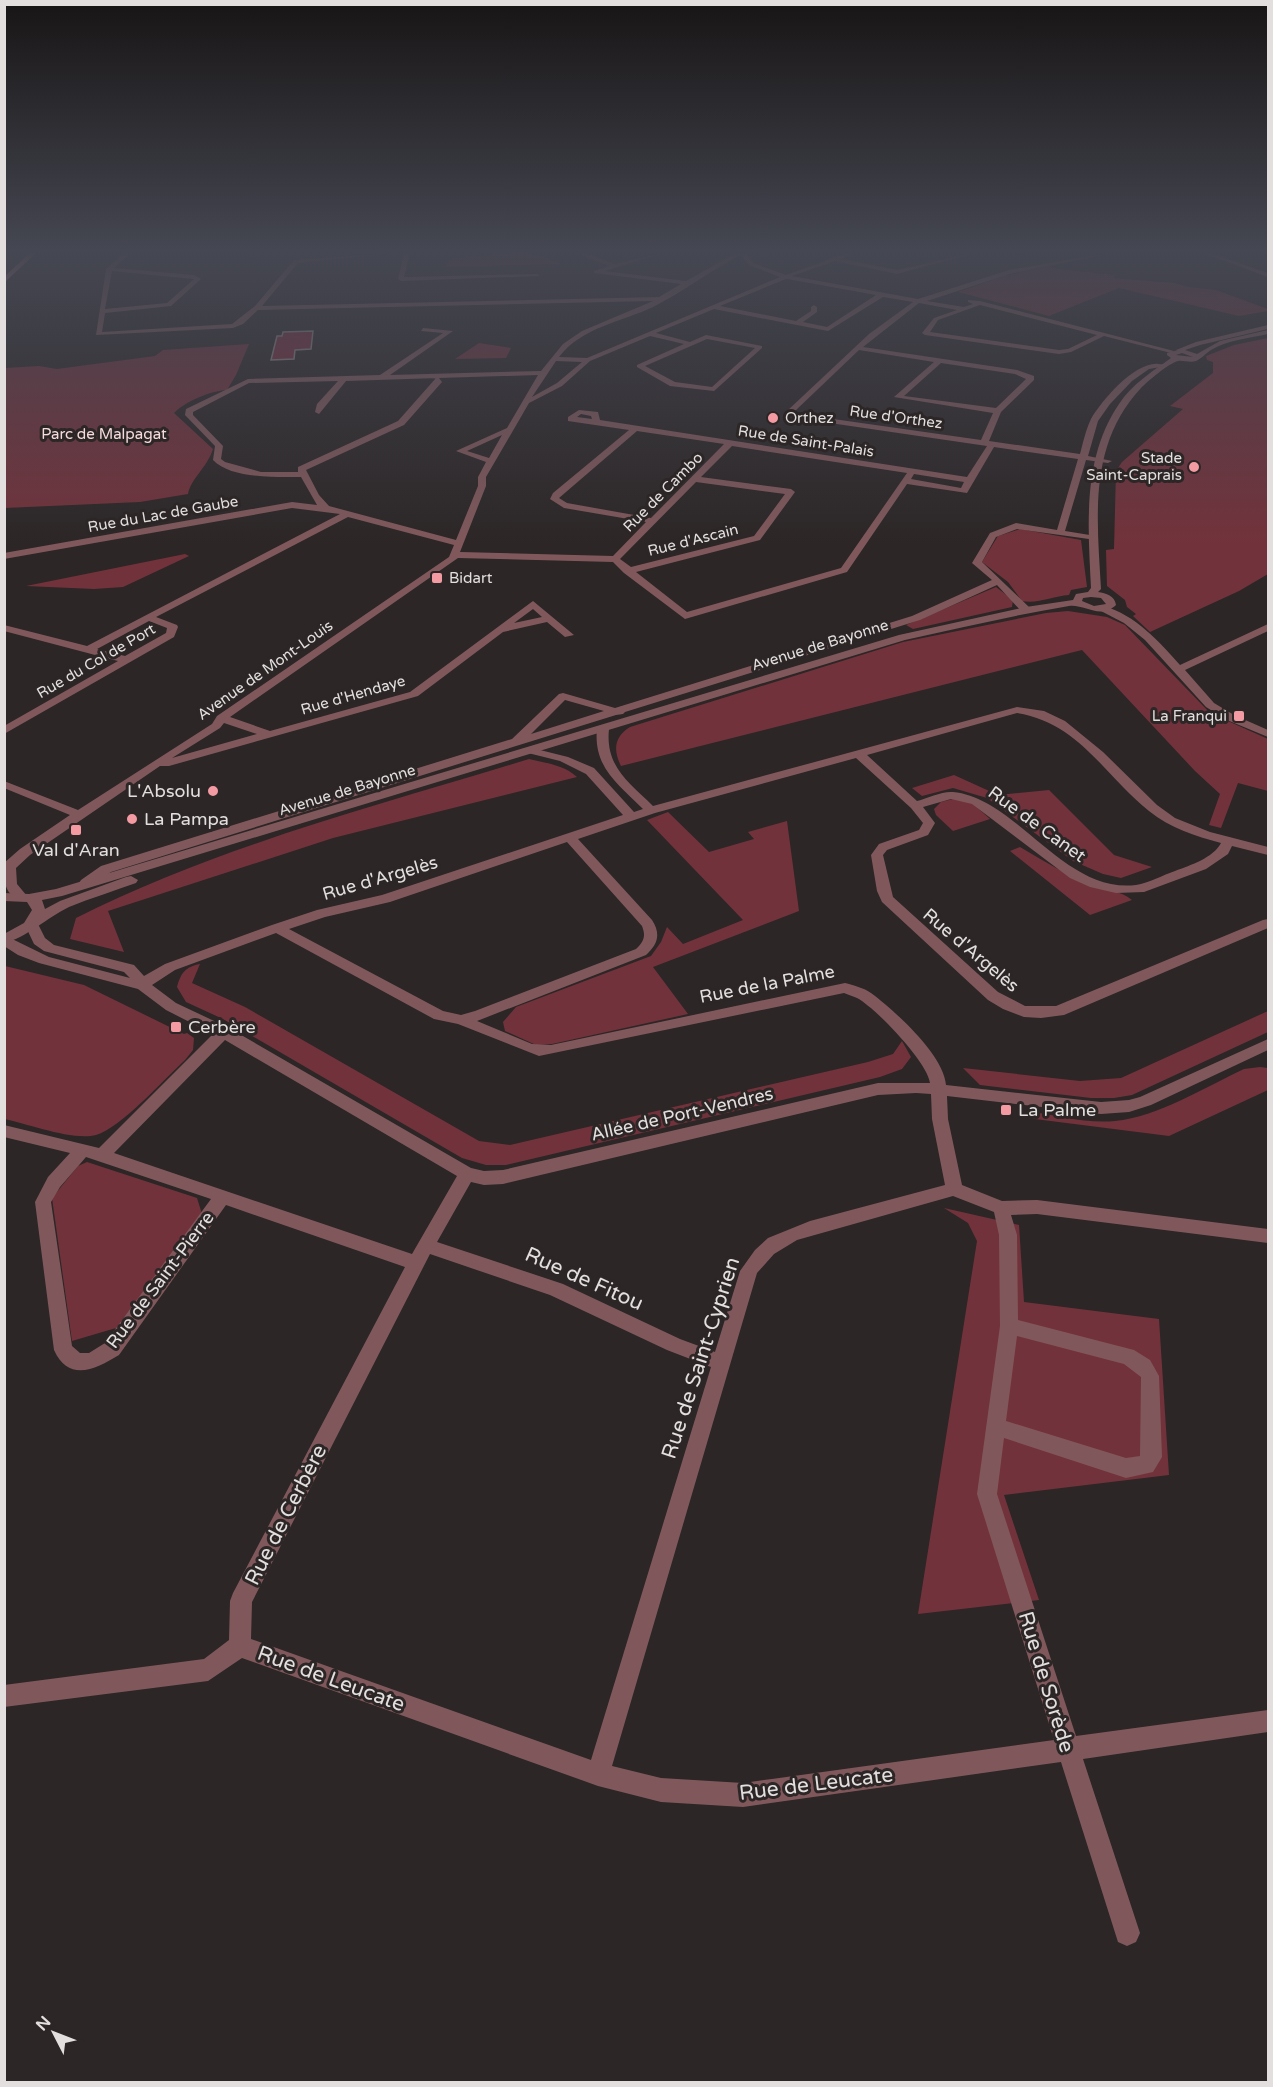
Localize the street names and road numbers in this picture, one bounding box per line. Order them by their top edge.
street label: Rue d'Orthez [848,402,944,432]
street label: Rue de Saint-Palais [737,421,875,461]
street label: Rue de Cambo [619,448,707,536]
street label: Rue du Lac de Gaube [86,492,240,536]
street label: Rue d'Ascain [646,520,740,560]
street label: Avenue de Mont-Louis [194,616,336,724]
street label: Avenue de Bayonne [749,616,891,674]
street label: Rue du Col de Port [33,620,159,702]
street label: Rue d'Hendaye [299,671,407,719]
street label: Avenue de Bayonne [276,761,418,819]
street label: Rue de Canet [984,781,1090,867]
street label: Rue d'Argelès [320,851,440,905]
street label: Rue d'Argelès [918,903,1024,997]
street label: Rue de la Palme [698,960,836,1008]
street label: Allée de Port-Vendres [589,1082,775,1146]
street label: Rue de Saint-Pierre [101,1207,219,1353]
street label: Rue de Fitou [521,1242,647,1316]
street label: Rue de Saint-Cyprien [657,1254,745,1462]
street label: Rue de Cerbère [240,1440,332,1590]
street label: Rue de Sorède [1013,1608,1079,1756]
street label: Rue de Leucate [254,1641,408,1717]
street label: Rue de Leucate [738,1762,895,1806]

